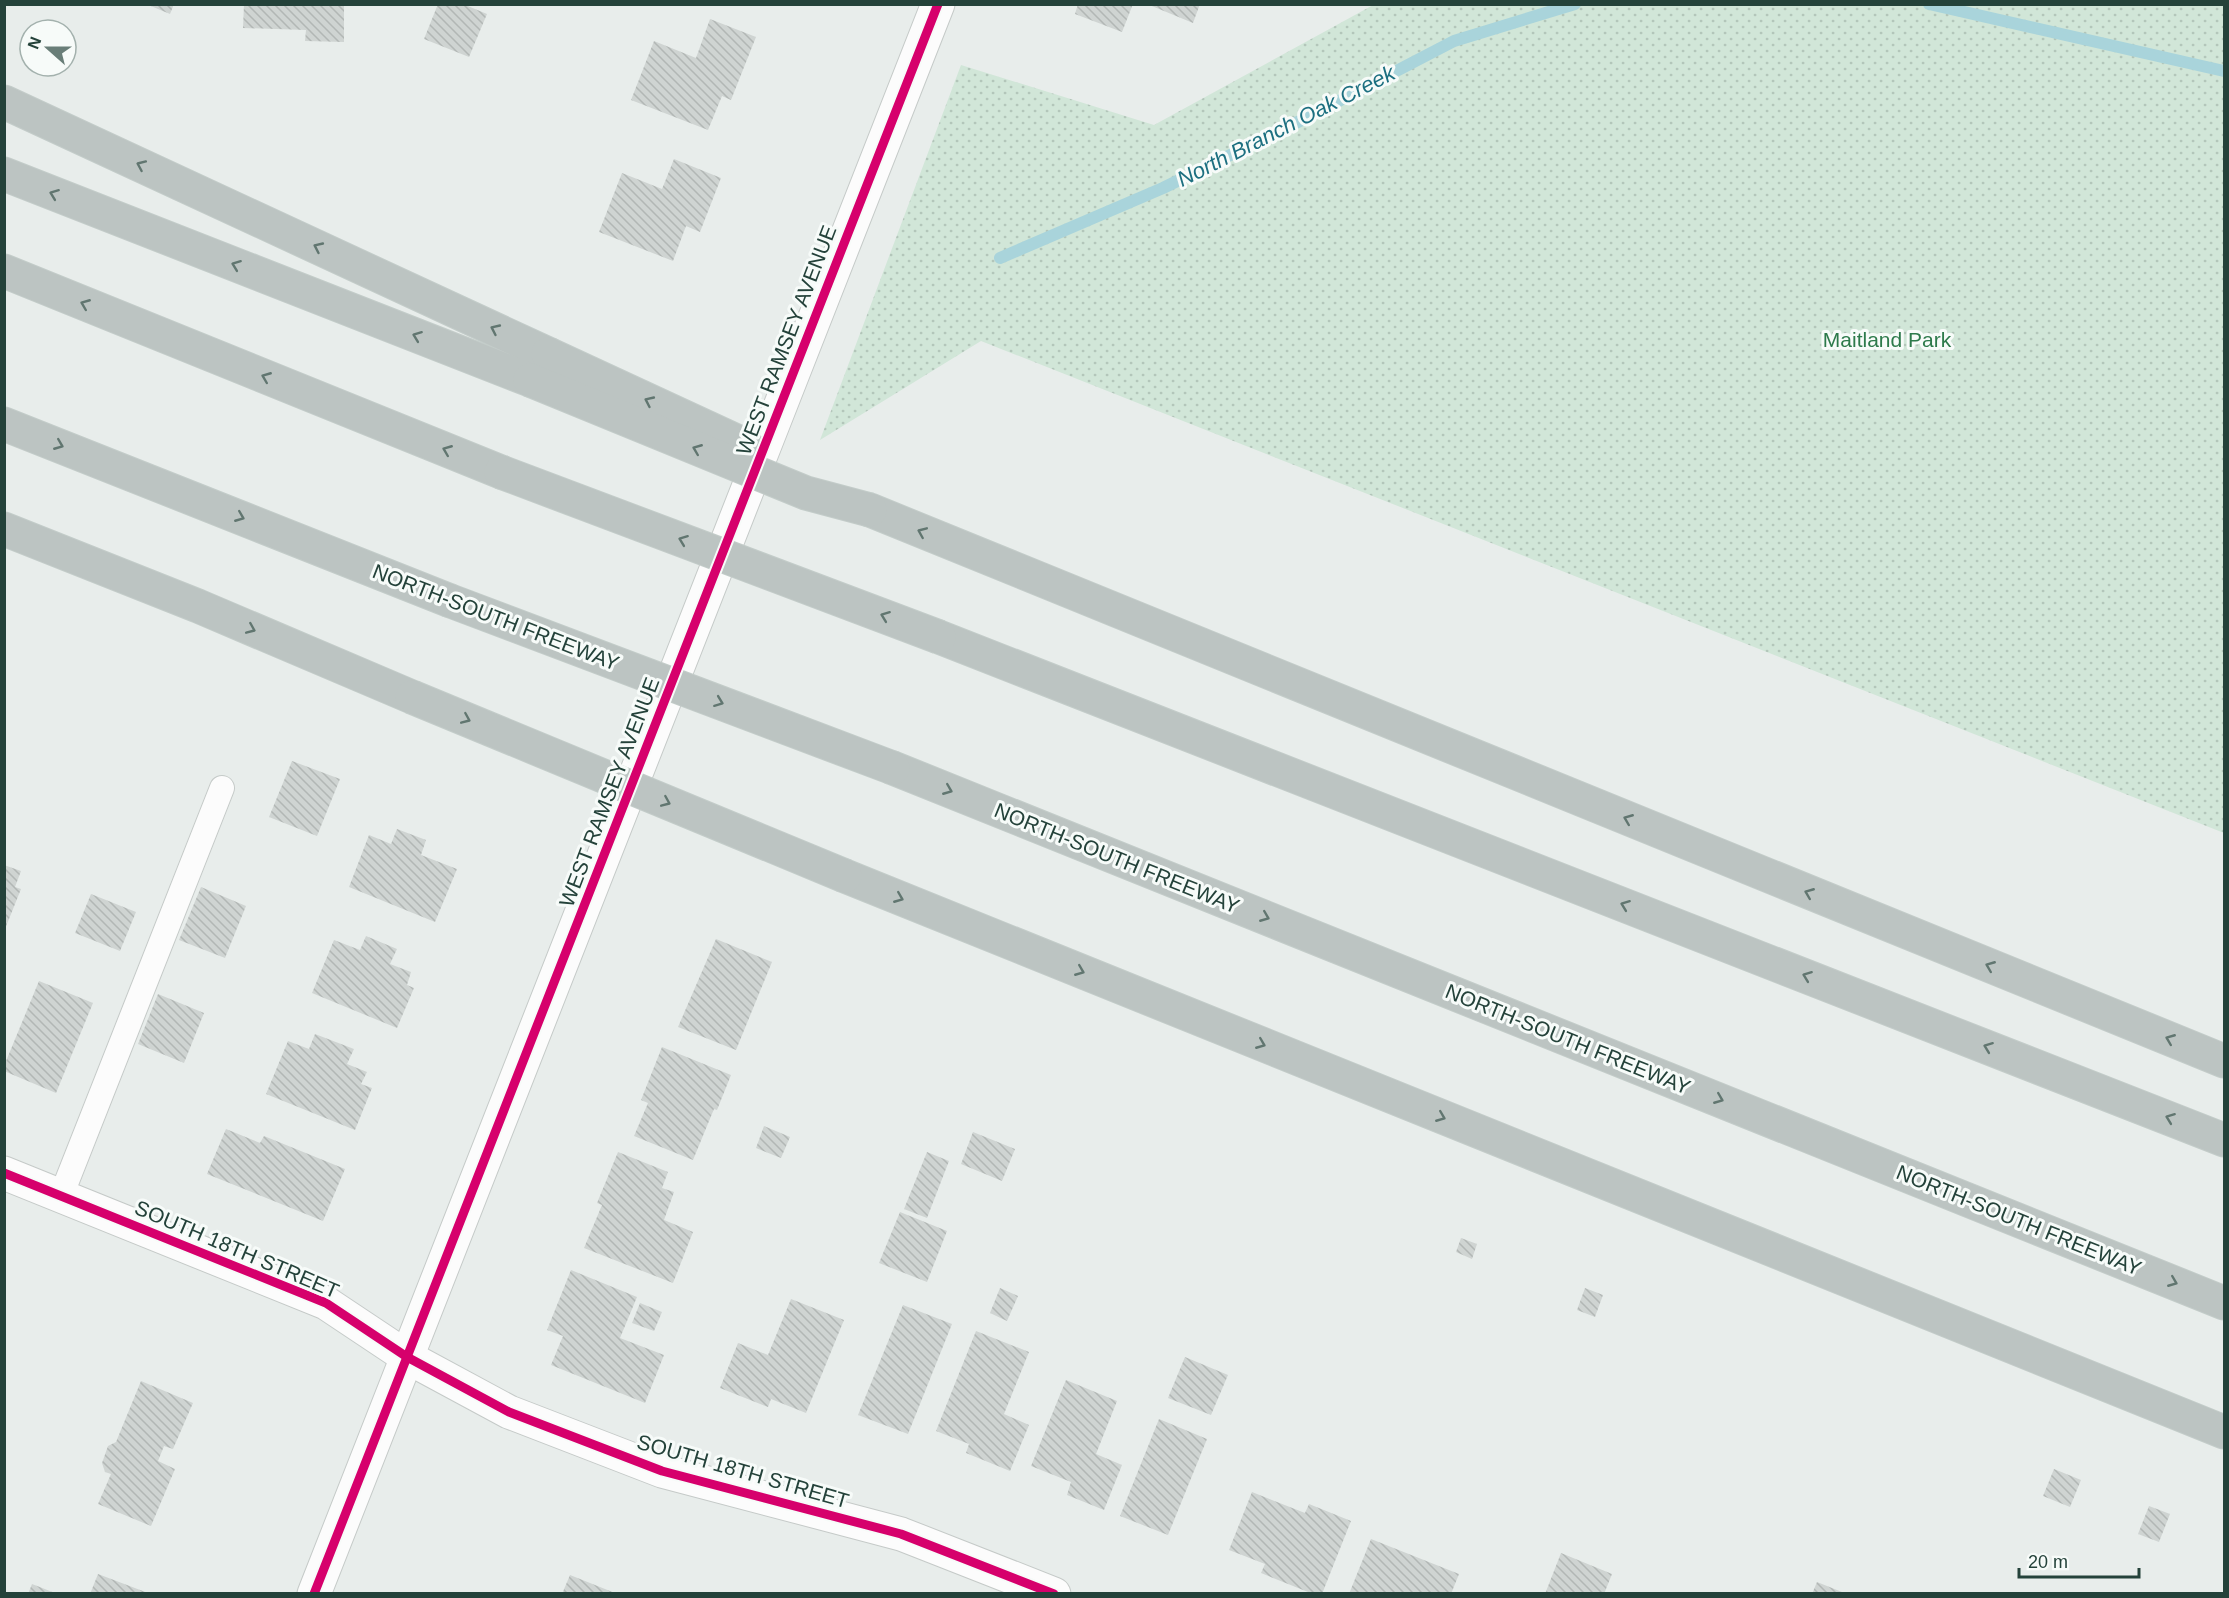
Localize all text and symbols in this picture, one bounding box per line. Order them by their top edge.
north arrow [18,18,78,78]
text: N [24,34,44,51]
water label: North Branch Oak Creek [1173,60,1400,192]
one-way arrow [137,160,148,172]
one-way arrow [49,188,60,201]
street label: WEST RAMSEY AVENUE [732,222,840,458]
one-way arrow [313,242,324,254]
one-way arrow [231,260,242,272]
one-way arrow [80,299,91,311]
one-way arrow [490,325,501,337]
park label: Maitland Park [1823,328,1952,351]
one-way arrow [412,331,423,343]
one-way arrow [261,372,272,384]
one-way arrow [644,396,655,408]
one-way arrow [53,438,64,451]
one-way arrow [692,444,703,456]
one-way arrow [442,445,453,457]
one-way arrow [234,510,245,522]
one-way arrow [917,527,928,539]
one-way arrow [678,535,689,547]
street label: NORTH-SOUTH FREEWAY [370,559,622,675]
one-way arrow [880,611,890,624]
one-way arrow [245,622,256,634]
street label: WEST RAMSEY AVENUE [555,674,663,910]
one-way arrow [713,695,724,707]
one-way arrow [460,712,471,724]
one-way arrow [941,783,952,795]
one-way arrow [660,795,671,807]
street label: NORTH-SOUTH FREEWAY [991,798,1243,918]
one-way arrow [1624,814,1635,826]
one-way arrow [1804,887,1815,900]
one-way arrow [893,891,904,903]
one-way arrow [1620,900,1631,912]
one-way arrow [1259,910,1270,922]
one-way arrow [1985,961,1996,973]
one-way arrow [1073,964,1084,976]
one-way arrow [1802,971,1813,983]
street label: NORTH-SOUTH FREEWAY [1442,979,1694,1099]
one-way arrow [2166,1034,2177,1046]
one-way arrow [1254,1037,1265,1049]
one-way arrow [1984,1042,1994,1055]
one-way arrow [1713,1092,1724,1104]
one-way arrow [1435,1110,1446,1122]
one-way arrow [2165,1113,2176,1126]
street label: NORTH-SOUTH FREEWAY [1893,1160,2145,1280]
street label: SOUTH 18TH STREET [132,1196,343,1303]
one-way arrow [2167,1274,2177,1287]
street label: SOUTH 18TH STREET [634,1430,852,1512]
scale bar [2019,1541,2139,1579]
text: 20 m [2028,1552,2068,1572]

